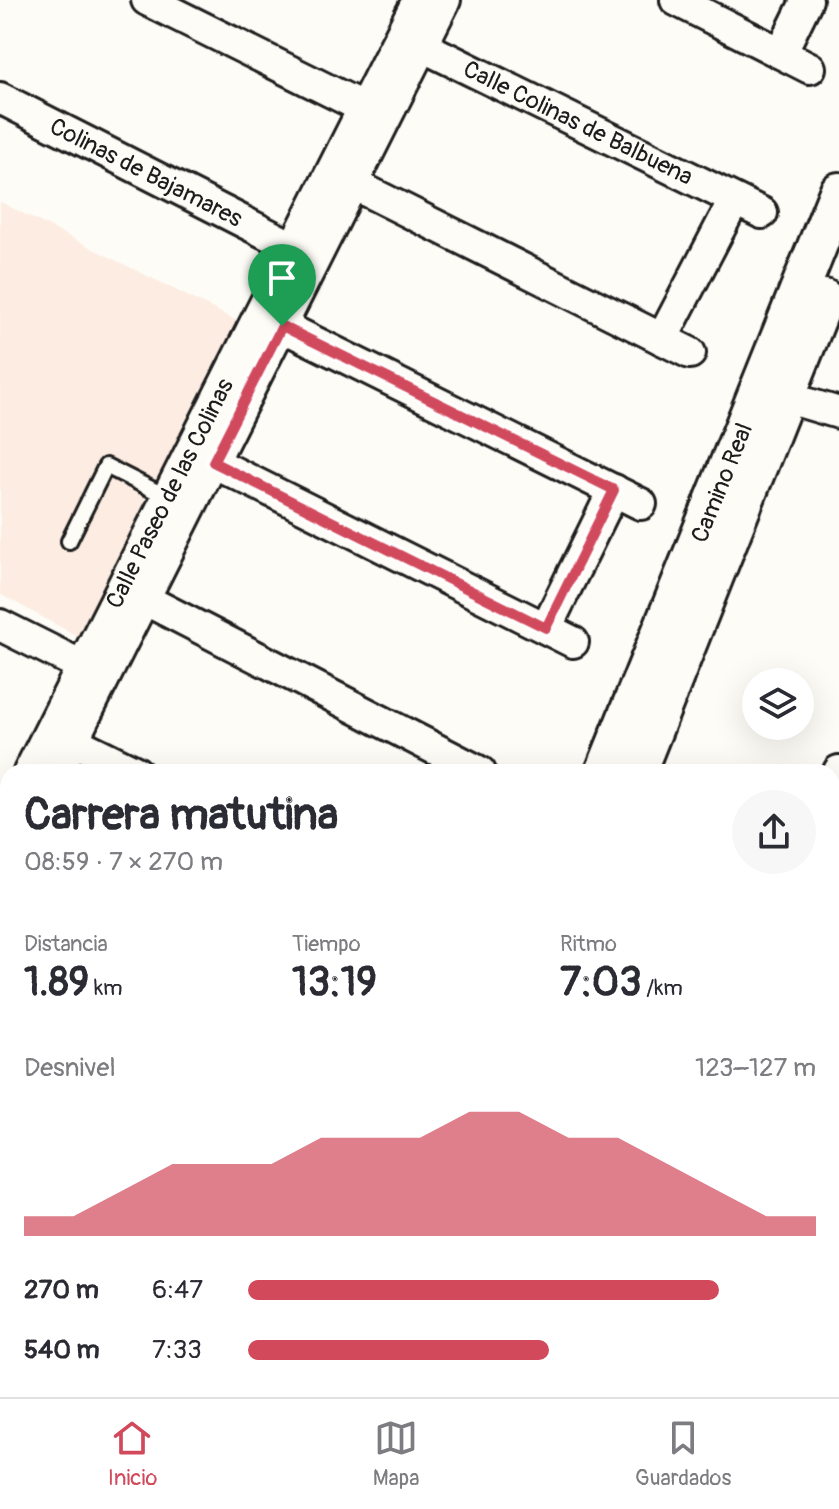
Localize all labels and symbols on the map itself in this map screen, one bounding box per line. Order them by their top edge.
street label: Calle Colinas de Balbuena [459,54,698,191]
street label: Colinas de Bajamares [45,111,247,233]
pin [248,244,316,326]
street label: Calle Paseo de las Colinas [99,373,240,613]
street label: Camino Real [685,419,759,547]

